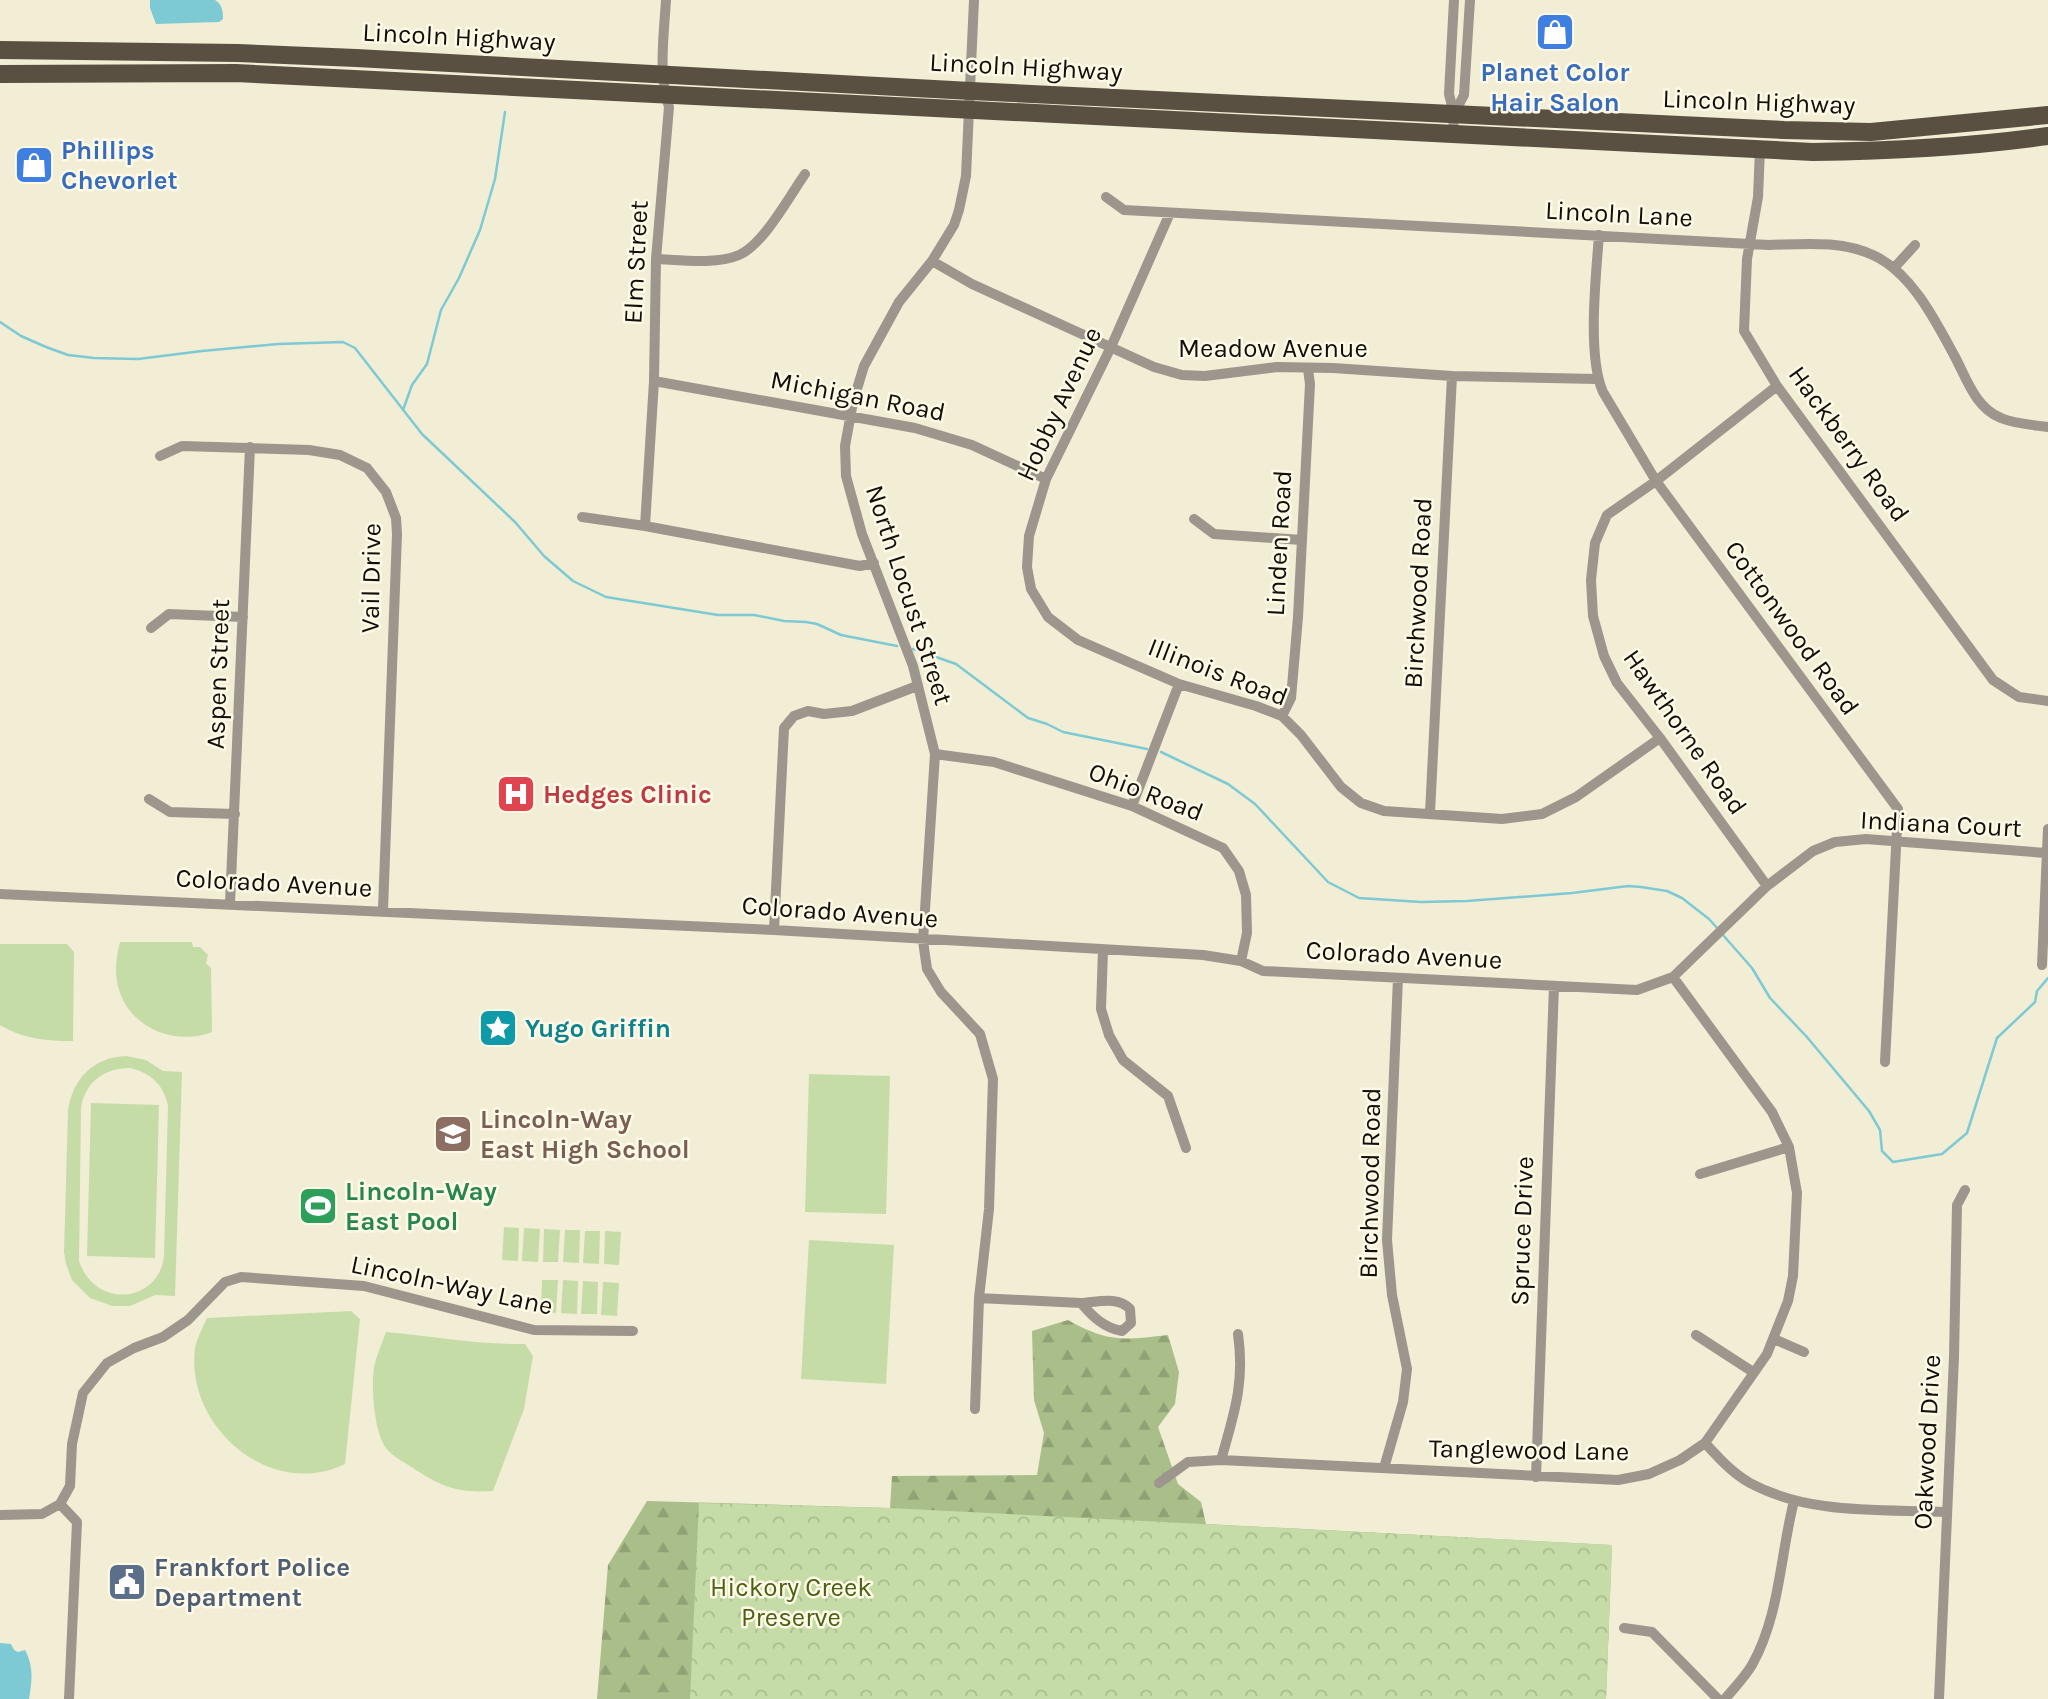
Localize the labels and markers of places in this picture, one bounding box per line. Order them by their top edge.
shop icon: Planet Color Hair Salon [1534,11,1576,53]
place label: Planet Color Hair Salon [1480,57,1630,118]
place label: Phillips Chevorlet [61,135,178,196]
shop icon: Phillips Chevorlet [13,144,55,186]
hospital icon: Hedges Clinic [495,773,537,815]
place label: Hedges Clinic [543,779,712,810]
place icon: Yugo Griffin [477,1007,519,1049]
place label: Yugo Griffin [525,1013,671,1044]
place label: Lincoln-Way East High School [480,1104,690,1165]
school or university icon: Lincoln-Way East High School [432,1113,474,1155]
place label: Lincoln-Way East Pool [345,1176,497,1237]
sports icon: Lincoln-Way East Pool [297,1185,339,1227]
place label: Frankfort Police Department [154,1552,350,1613]
public building icon: Frankfort Police Department [106,1561,148,1603]

